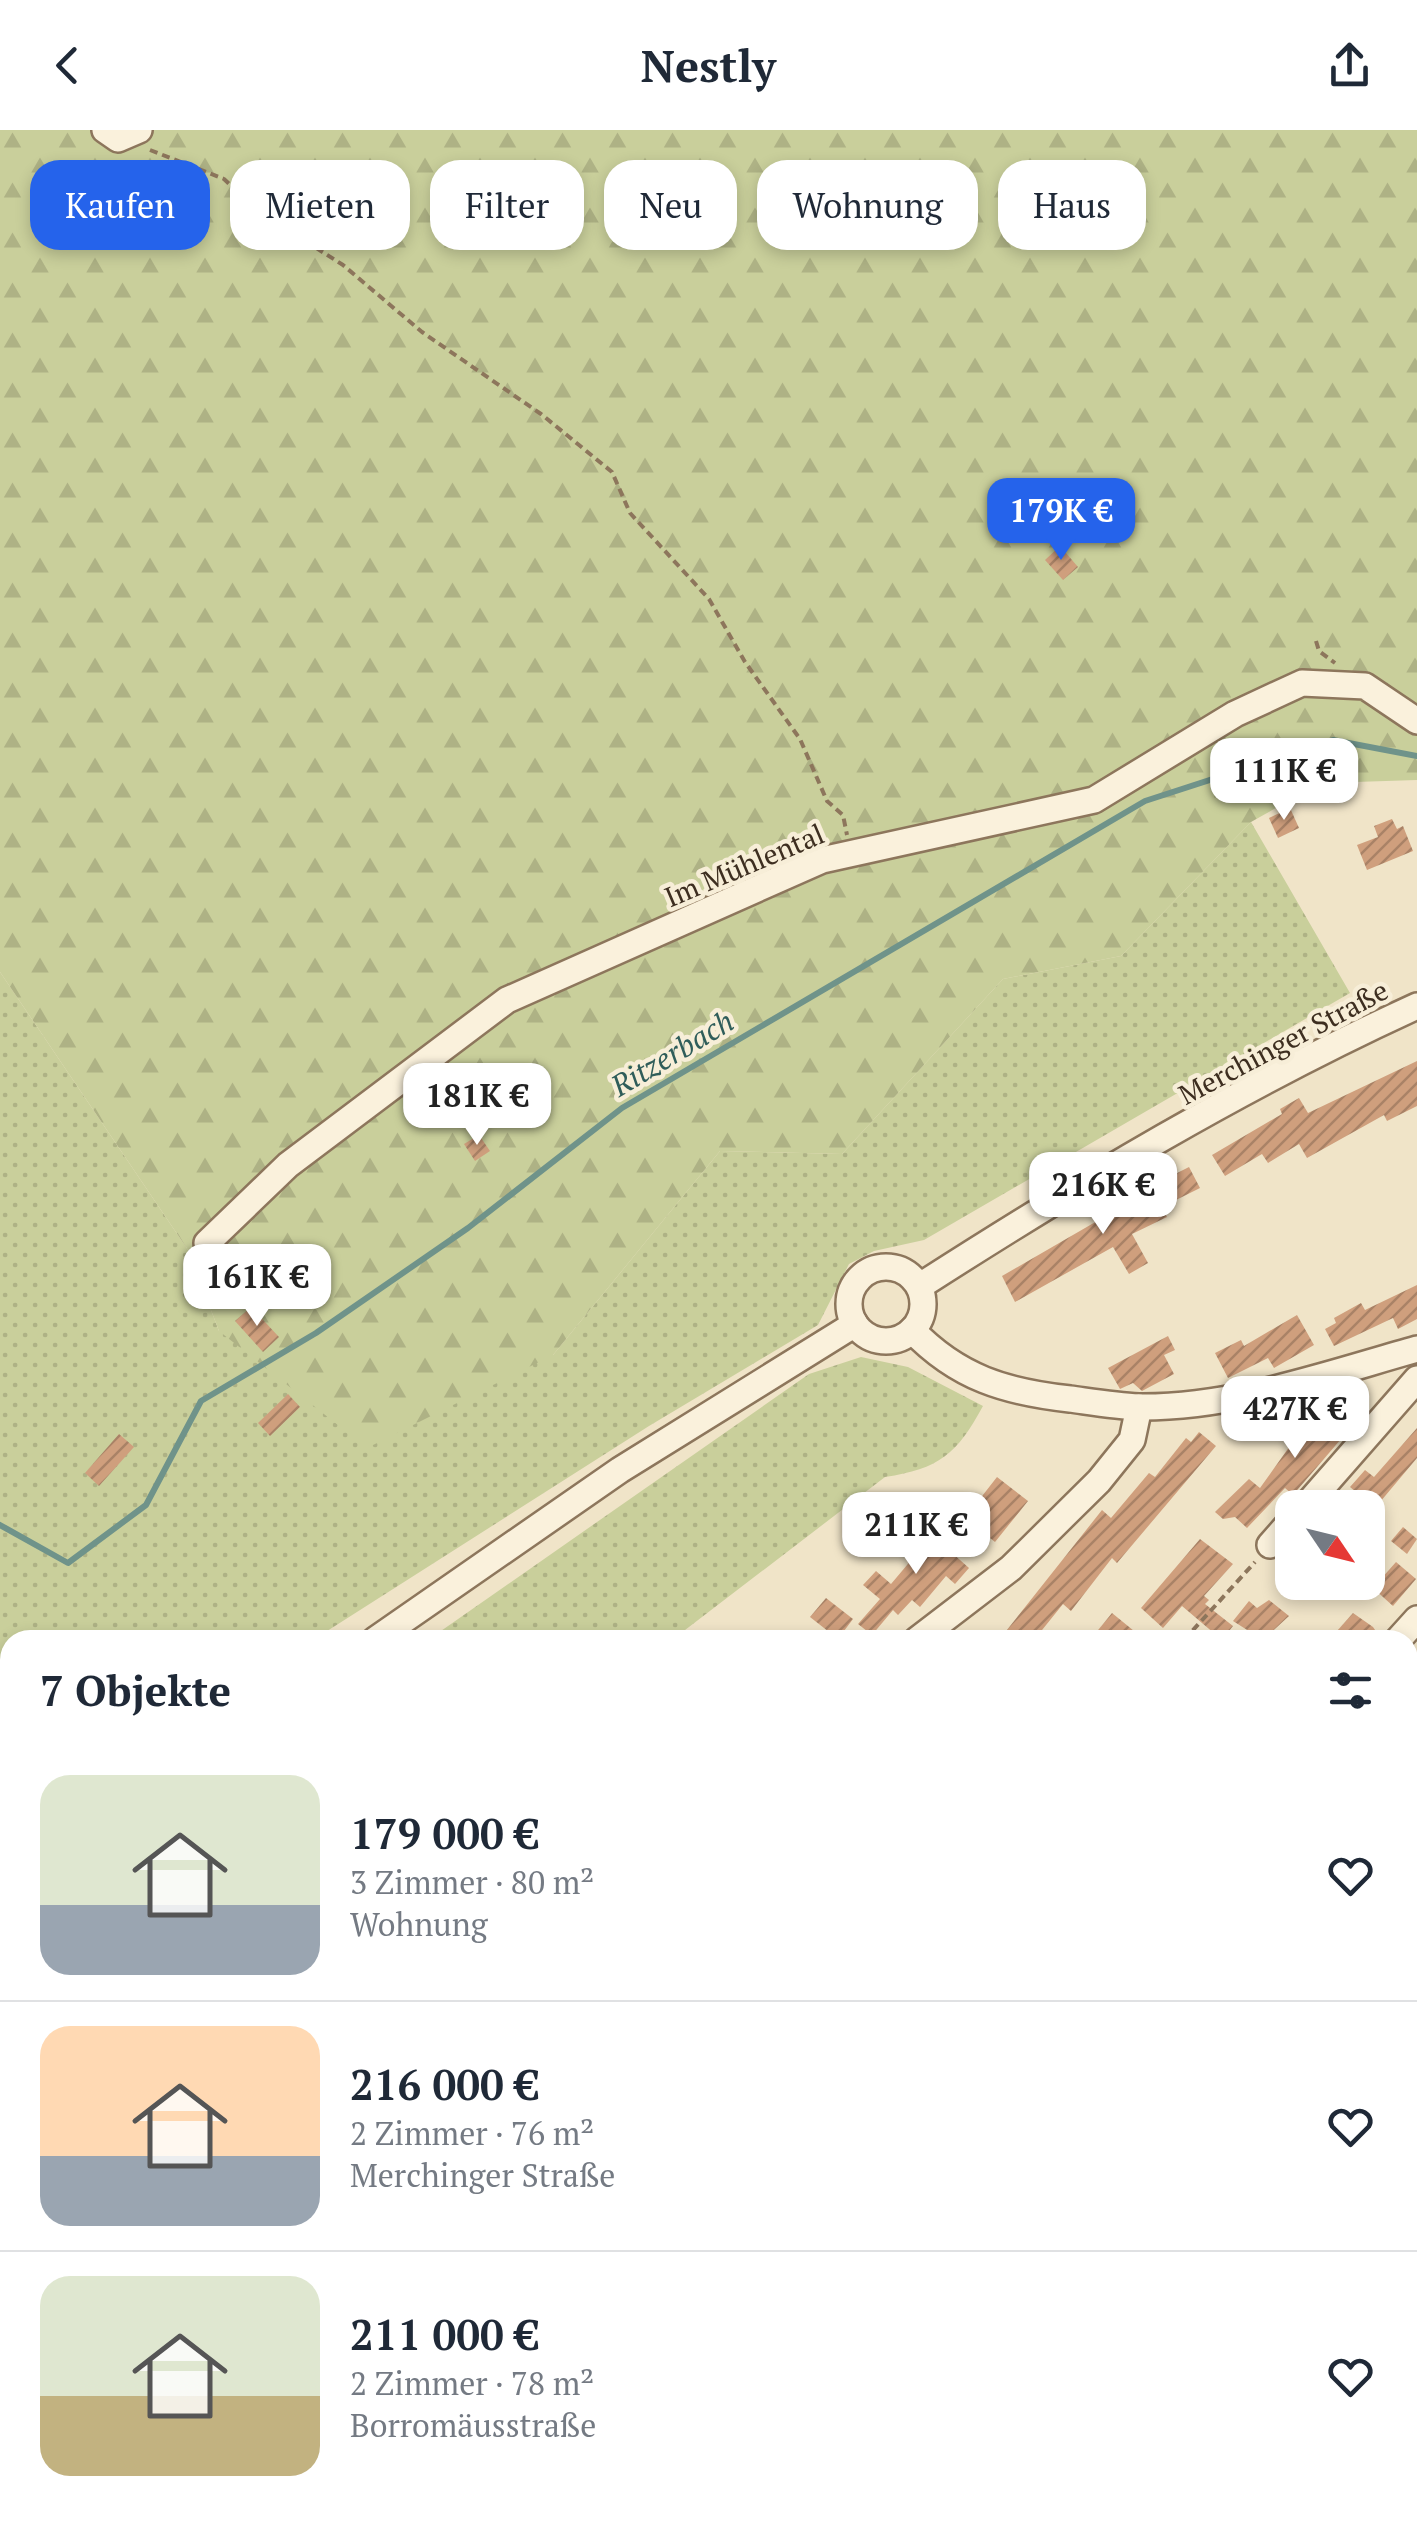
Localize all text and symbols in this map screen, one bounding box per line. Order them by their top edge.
text: Nestly [641,35,776,95]
icon: back [40,38,95,93]
icon: share [1322,38,1377,93]
chip: Kaufen [30,160,210,250]
chip: Mieten [230,160,410,250]
chip: Filter [430,160,584,250]
chip: Neu [604,160,737,250]
chip: Wohnung [757,160,978,250]
chip: Haus [998,160,1146,250]
pin: 179K € [980,478,1142,563]
text: 179K € [1009,489,1113,531]
pin: 111K € [1203,738,1365,823]
text: 111K € [1232,749,1336,791]
street label: Im Mühlental [659,815,829,915]
street label: Merchinger Straße [1172,971,1394,1113]
water label: Ritzerbach [602,1001,741,1106]
pin: 181K € [396,1063,558,1148]
text: 181K € [425,1074,529,1116]
pin: 216K € [1022,1152,1184,1237]
text: 216K € [1051,1163,1155,1205]
pin: 161K € [176,1244,338,1329]
text: 161K € [205,1255,309,1297]
pin: 427K € [1214,1376,1376,1461]
text: 427K € [1243,1387,1347,1429]
north arrow [1275,1490,1385,1600]
map controls [1275,1490,1385,1600]
pin: 211K € [835,1492,997,1577]
text: 211K € [864,1503,968,1545]
text: 7 Objekte [40,1662,231,1718]
icon: filters [1323,1663,1378,1718]
text: 179 000 € [350,1805,539,1861]
icon: home [120,1815,240,1935]
icon: heart [1323,1848,1378,1903]
text: 3 Zimmer · 80 m² [350,1861,594,1903]
text: Wohnung [350,1903,488,1945]
text: 216 000 € [350,2056,539,2112]
icon: home [120,2066,240,2186]
icon: heart [1323,2099,1378,2154]
text: 2 Zimmer · 76 m² [350,2112,594,2154]
text: Merchinger Straße [350,2154,615,2196]
text: 211 000 € [350,2306,539,2362]
icon: home [120,2316,240,2436]
icon: heart [1323,2349,1378,2404]
text: 2 Zimmer · 78 m² [350,2362,594,2404]
text: Borromäusstraße [350,2404,596,2446]

